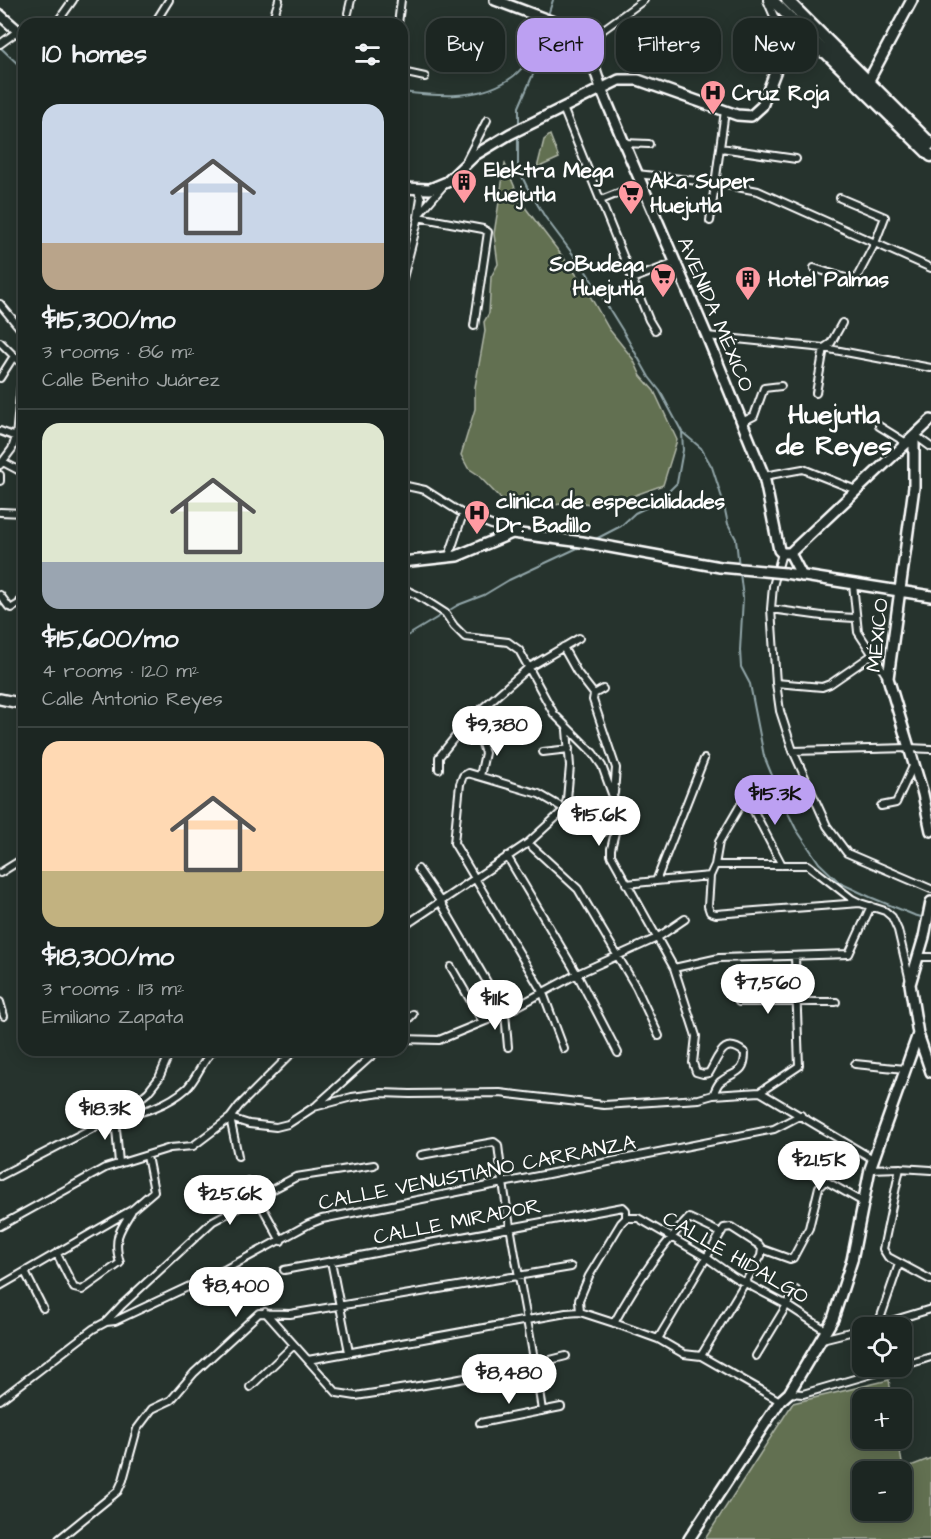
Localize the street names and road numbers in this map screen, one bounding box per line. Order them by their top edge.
street label: AVENIDA MÉXICO [670,232,761,396]
street label: MÉXICO [859,596,896,674]
street label: CALLE VENUSTIANO CARRANZA [316,1127,639,1217]
street label: CALLE MIRADOR [371,1191,543,1252]
street label: CALLE HIDALGO [657,1204,814,1311]

